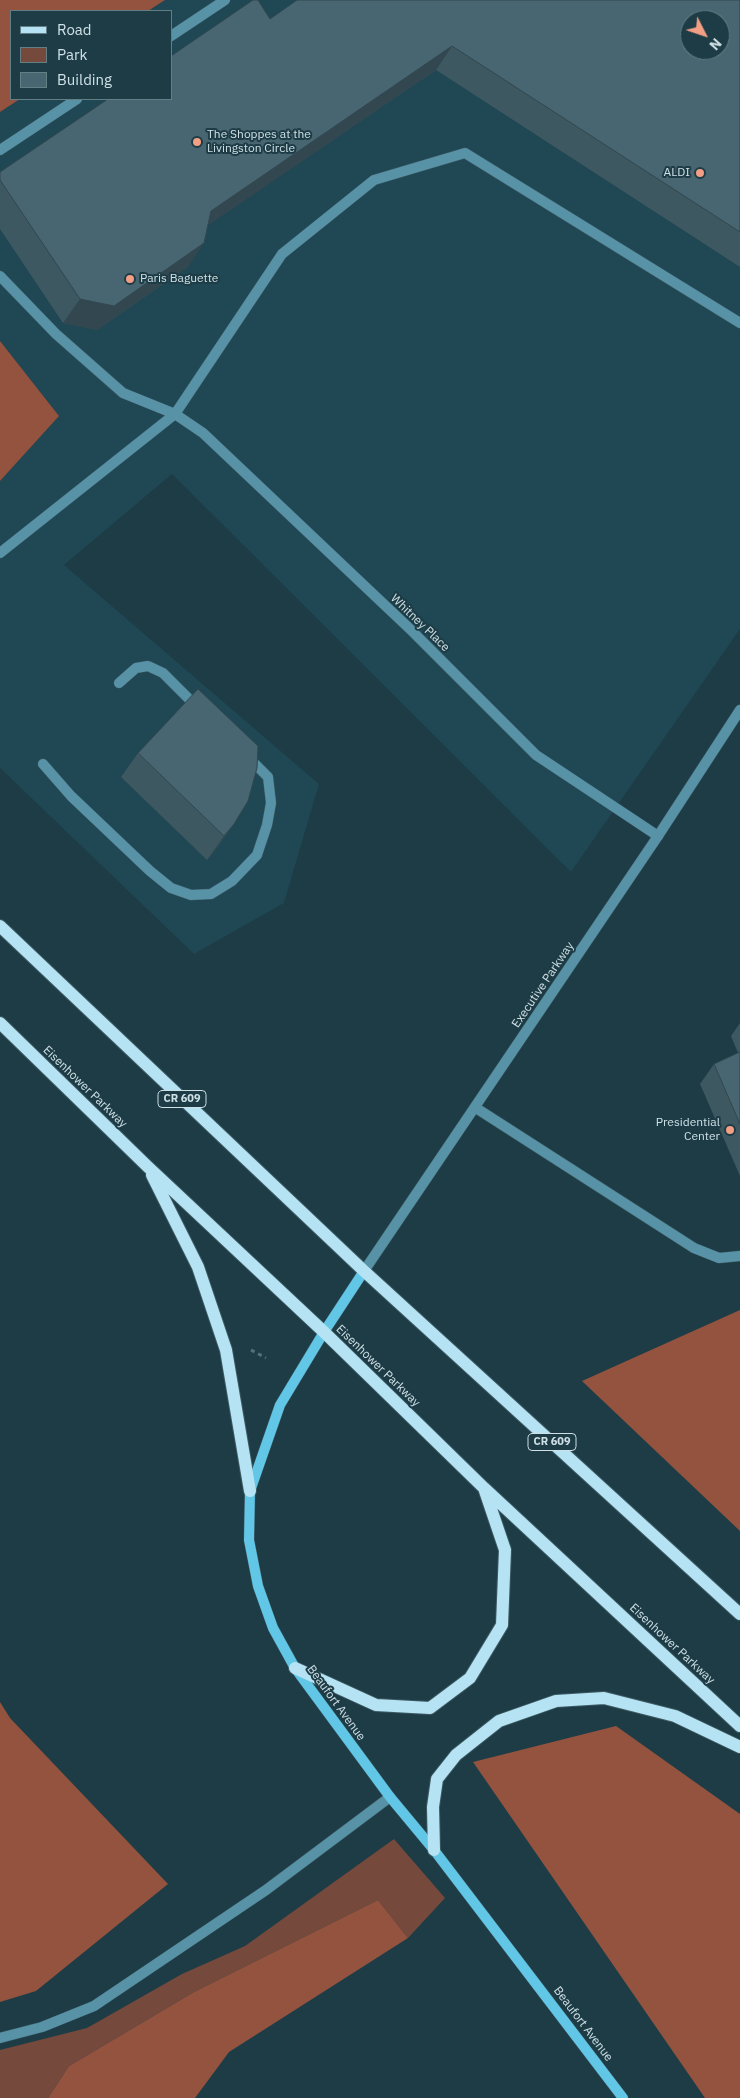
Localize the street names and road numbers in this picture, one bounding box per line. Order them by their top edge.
street label: Whitney Place [388,591,452,655]
street label: Executive Parkway [509,939,577,1031]
street label: Eisenhower Parkway [40,1043,130,1131]
road number: CR 609 [158,1090,206,1108]
street label: Eisenhower Parkway [333,1322,423,1410]
road number: CR 609 [528,1434,576,1450]
street label: Eisenhower Parkway [626,1601,718,1687]
street label: Beaufort Avenue [304,1662,368,1744]
street label: Beaufort Avenue [550,1984,616,2064]

